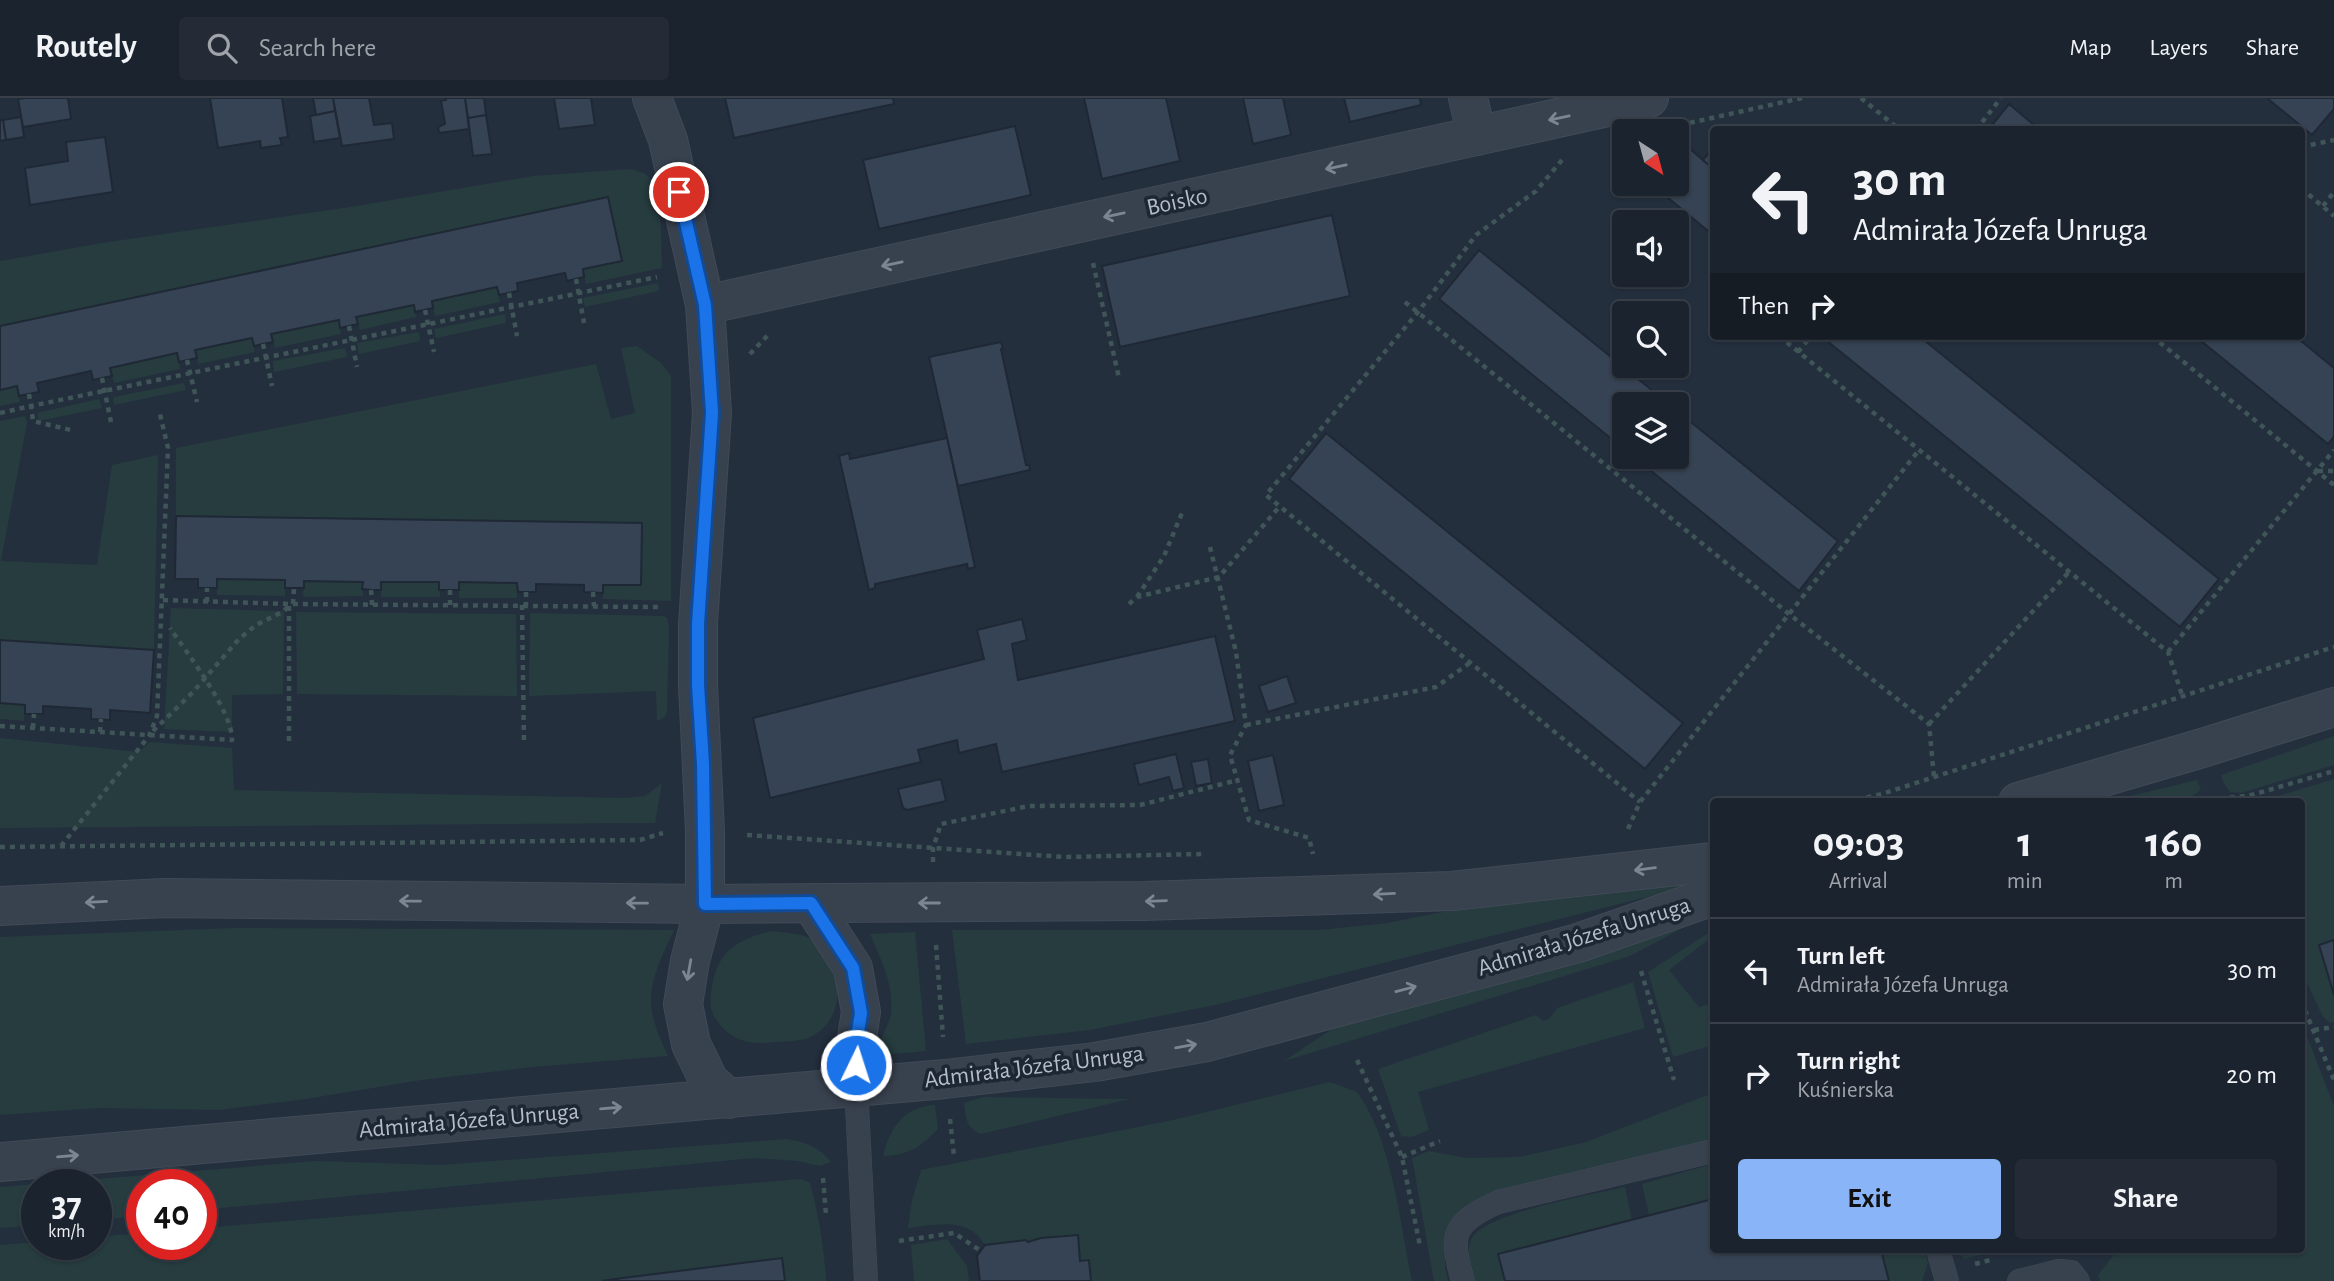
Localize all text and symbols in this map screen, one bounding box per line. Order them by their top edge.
search box [179,17,669,80]
icon: search [203,29,241,67]
text: Routely [35,31,137,64]
text: Search here [259,35,376,61]
text: Map [2069,36,2111,60]
text: Layers [2149,36,2208,60]
text: Share [2246,36,2299,60]
one-way arrow [1548,111,1571,125]
north arrow [1612,119,1689,196]
map controls [1612,119,1689,469]
icon: left [1738,154,1829,245]
text: 30 m [1853,156,1947,205]
one-way arrow [1325,160,1348,174]
pin [649,162,709,222]
icon: arrive [660,173,698,211]
street label: Boisko [1144,184,1210,220]
one-way arrow [1103,209,1126,223]
button: sound [1612,210,1689,287]
text: Admirała Józefa Unruga [1853,214,2148,246]
one-way arrow [881,258,904,271]
icon: right [1803,287,1841,325]
text: Then [1738,293,1789,319]
button: search [1612,301,1689,378]
button: layers [1612,392,1689,469]
text: 09:03 [1813,822,1904,864]
text: 1 [2017,822,2032,864]
text: 160 [2145,822,2202,864]
one-way arrow [1635,863,1657,876]
text: Arrival [1829,870,1888,893]
text: min [2007,870,2043,893]
text: m [2165,870,2183,893]
one-way arrow [1372,888,1395,901]
street label: Admirała Józefa Unruga [1475,893,1693,981]
one-way arrow [399,894,422,908]
one-way arrow [1145,894,1168,907]
one-way arrow [85,895,108,908]
one-way arrow [917,896,940,910]
one-way arrow [626,897,649,910]
text: Turn left [1797,943,1885,969]
icon: left [1738,952,1776,990]
text: 30 m [2227,957,2277,983]
one-way arrow [681,958,695,981]
text: Admirała Józefa Unruga [1797,974,2009,997]
one-way arrow [1394,982,1417,995]
position arrow [819,1028,893,1102]
one-way arrow [1174,1039,1197,1052]
street label: Admirała Józefa Unruga [923,1042,1145,1092]
text: Turn right [1797,1048,1900,1074]
icon: right [1738,1057,1776,1095]
text: 20 m [2226,1062,2277,1088]
text: Kuśnierska [1797,1079,1894,1102]
street label: Admirała Józefa Unruga [358,1099,580,1143]
one-way arrow [599,1101,621,1114]
one-way arrow [56,1149,79,1162]
button: Exit [1738,1159,2001,1239]
button: Share [2015,1159,2277,1239]
speed limit sign: 40 [126,1169,217,1260]
text: 37 [51,1188,82,1223]
text: km/h [48,1223,85,1241]

